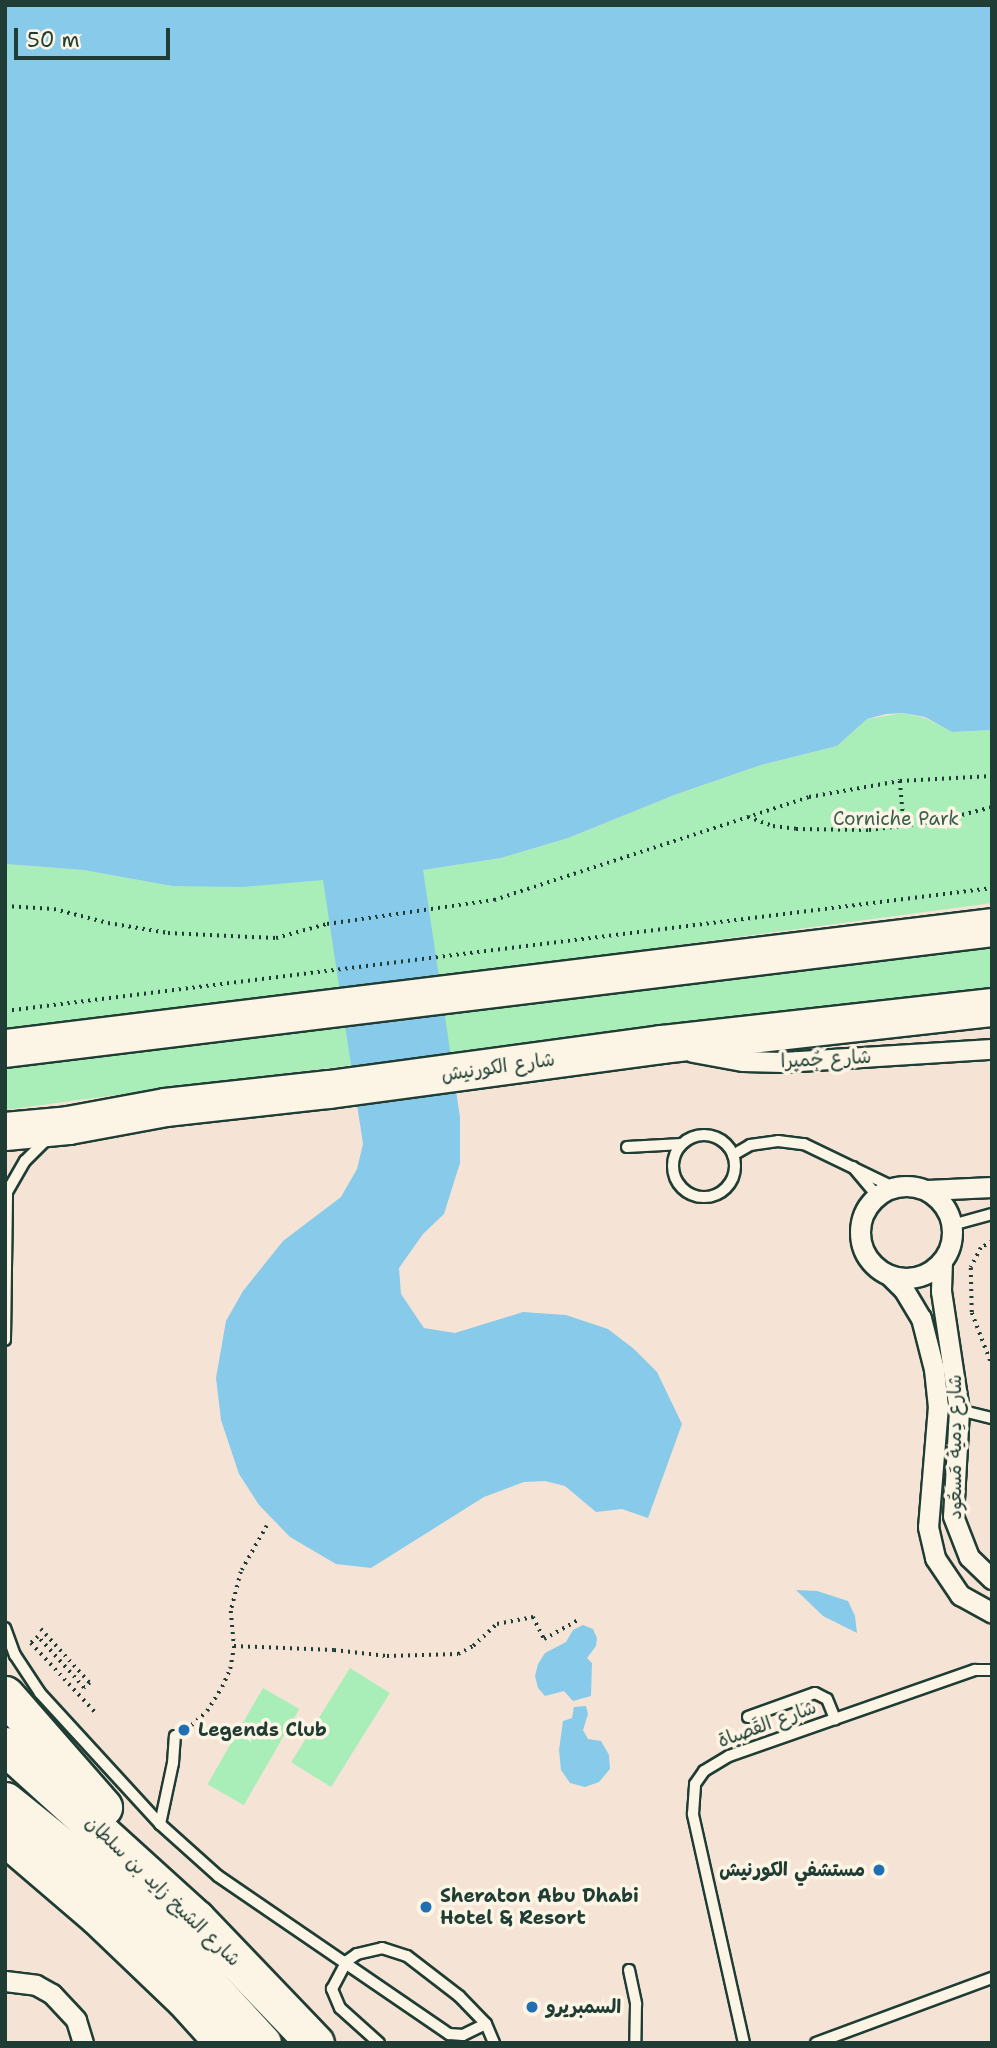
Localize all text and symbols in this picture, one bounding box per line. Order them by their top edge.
scale bar [18,14,173,58]
text: 50 m [27,26,80,54]
park label: Corniche Park [833,808,959,830]
street label: شارع جُميرا [780,1045,872,1073]
street label: شارع الكورنيش [440,1048,556,1086]
street label: شارع دِمية مَسعُود [944,1374,966,1520]
street label: شارع القَصباة [715,1696,819,1752]
place label: Legends Club [198,1719,327,1741]
marker: Legends Club [176,1722,192,1738]
street label: شارع الشيخ زايد بن سلطان [81,1811,245,1971]
place label: مستشفي الكورنيش [719,1859,865,1881]
marker: مستشفي الكورنيش [871,1862,887,1878]
place label: Sheraton Abu Dhabi Hotel & Resort [440,1885,639,1929]
marker: Sheraton Abu Dhabi Hotel & Resort [418,1899,434,1915]
place label: السمبريرو [546,1996,621,2018]
marker: السمبريرو [524,1999,540,2015]

